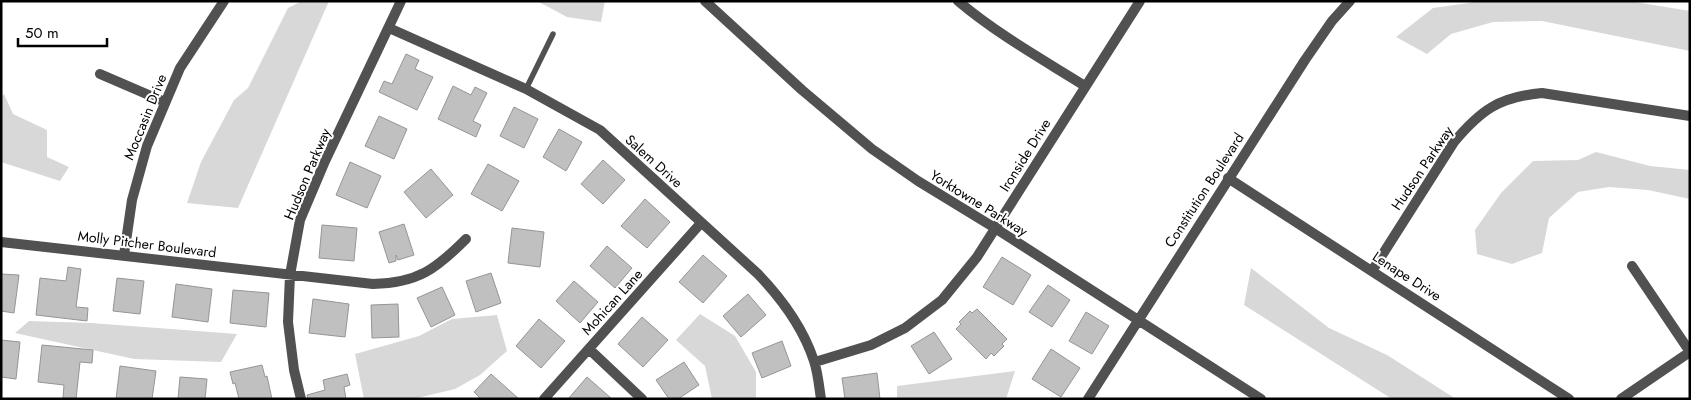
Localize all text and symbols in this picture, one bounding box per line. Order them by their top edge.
scale bar [18,15,106,47]
text: 50 m [25,22,59,44]
street label: Moccasin Drive [119,71,171,163]
street label: Ironside Drive [995,115,1055,195]
street label: Hudson Parkway [1386,121,1458,214]
street label: Hudson Parkway [279,124,336,223]
street label: Constitution Boulevard [1159,129,1249,251]
street label: Salem Drive [621,130,687,192]
street label: Yorktowne Parkway [926,165,1032,242]
street label: Molly Pitcher Boulevard [77,226,217,262]
street label: Lenape Drive [1369,246,1445,306]
street label: Mohican Lane [577,265,647,339]

